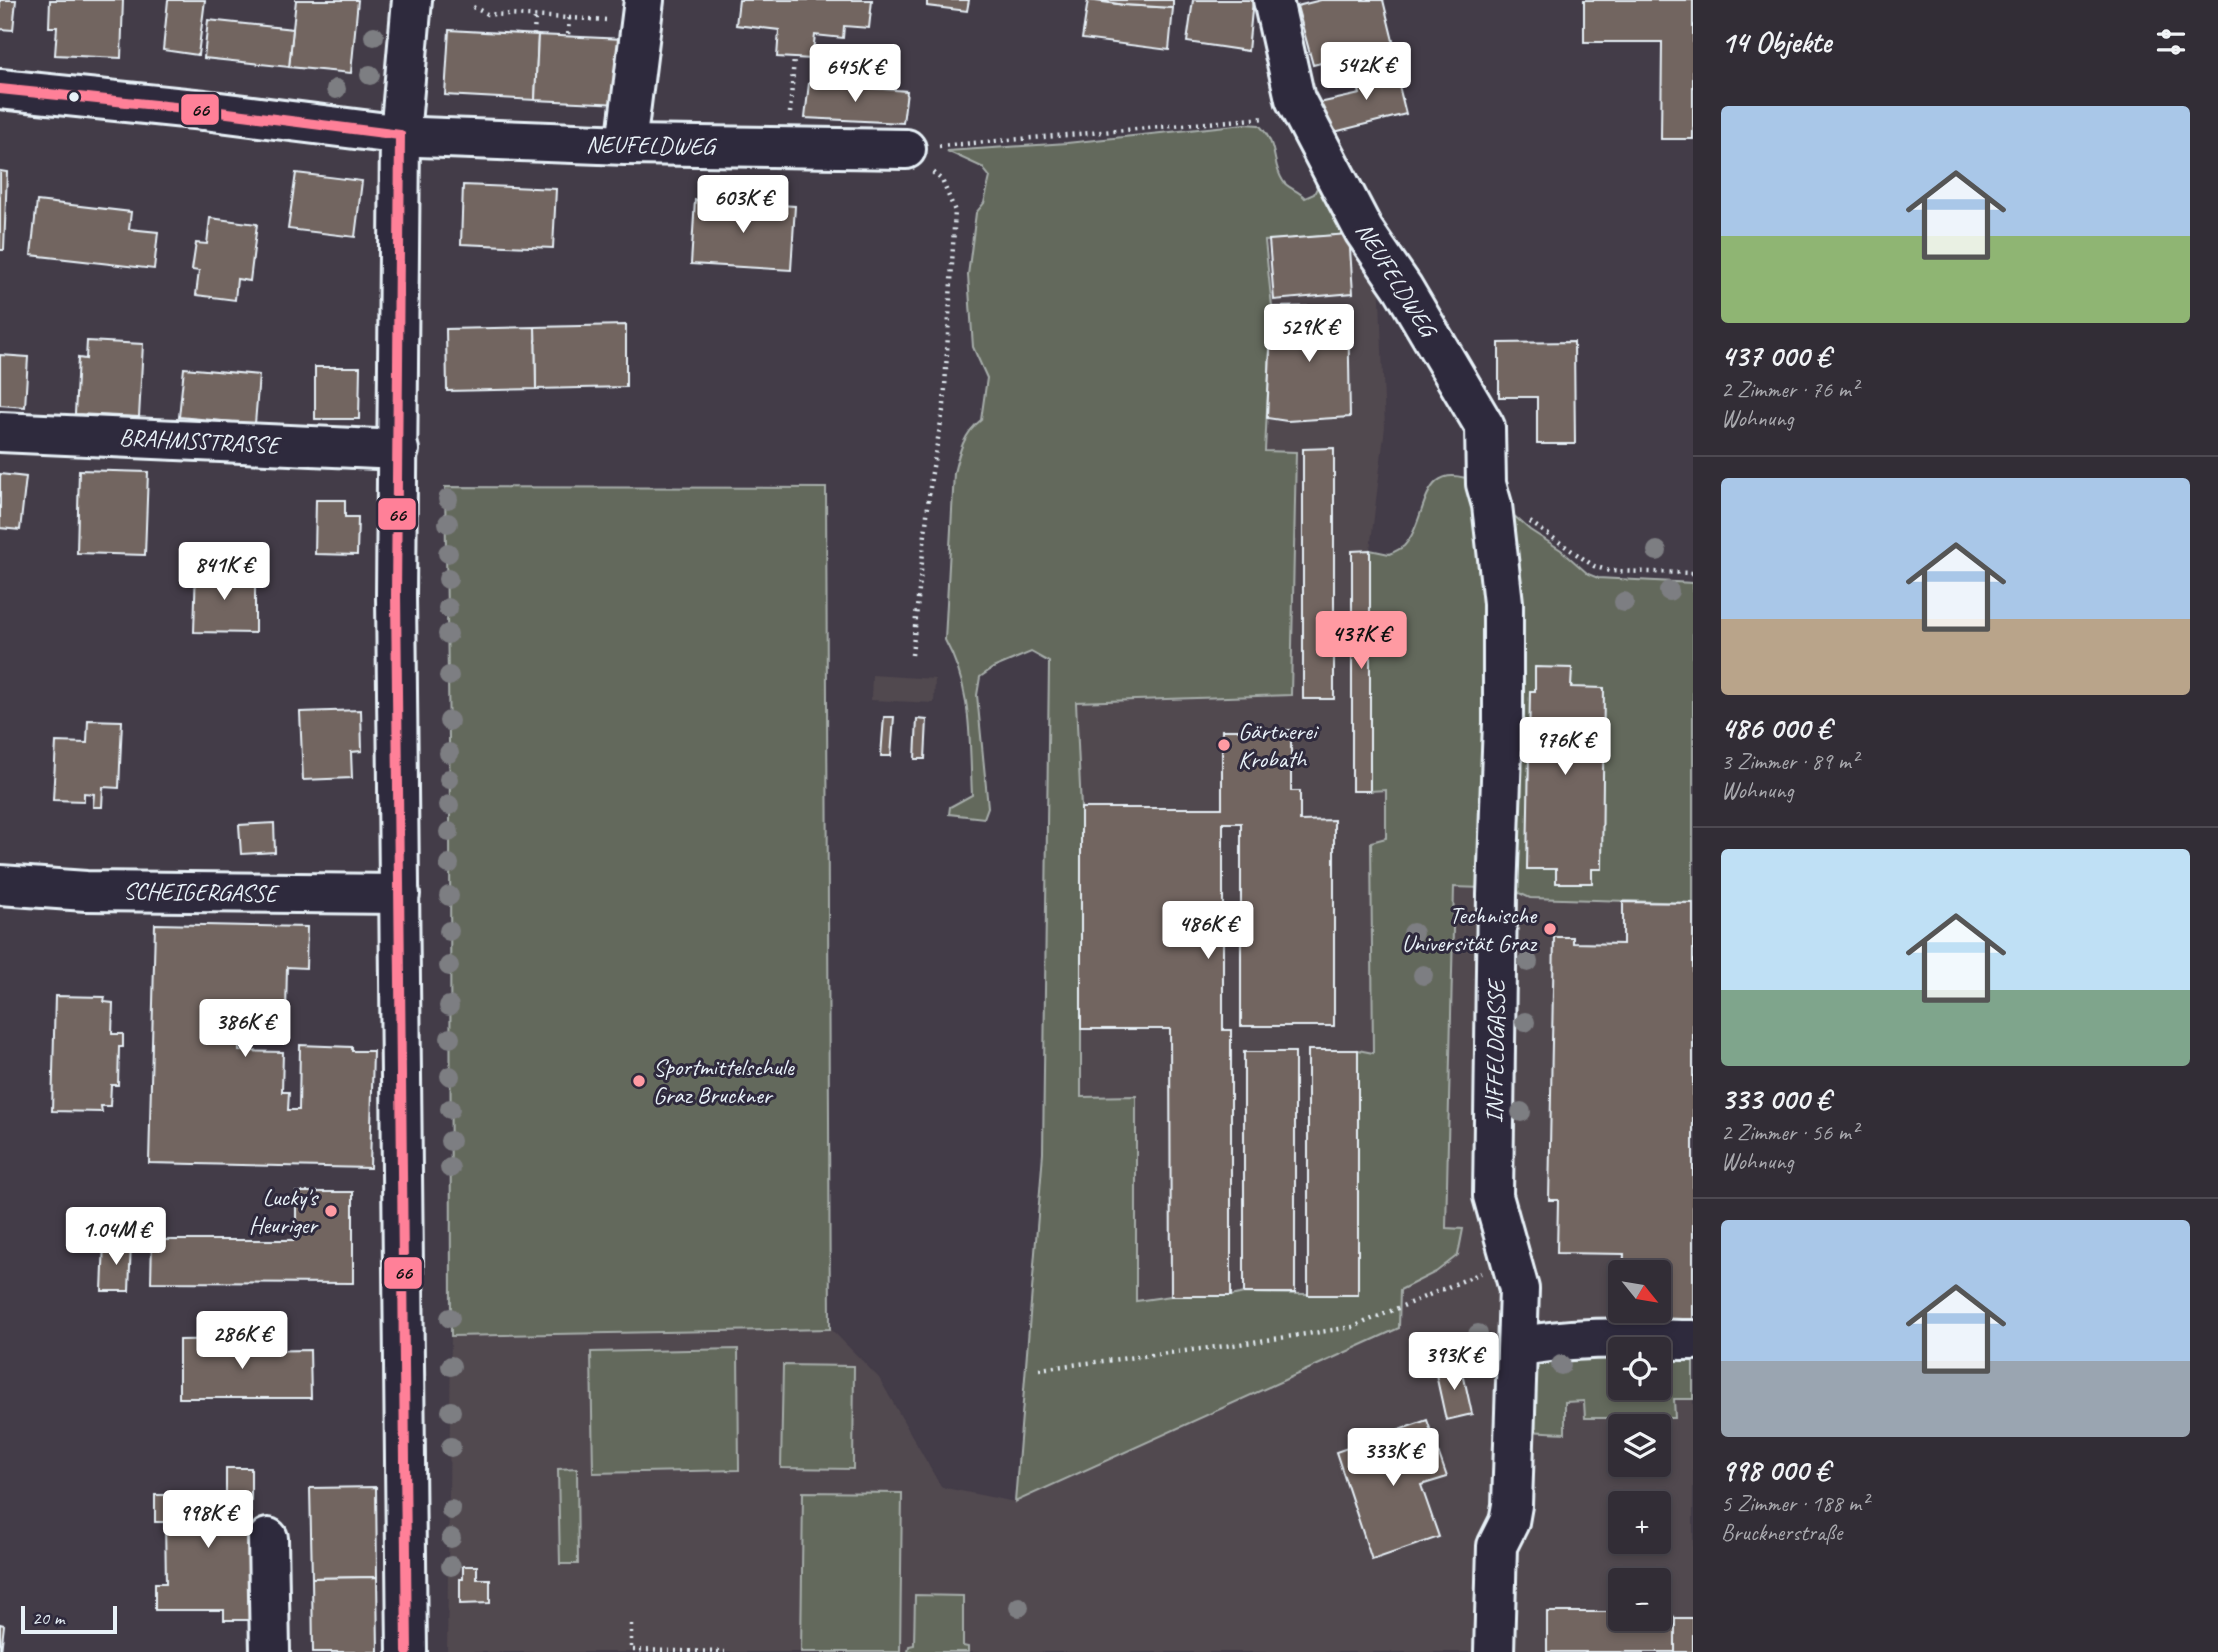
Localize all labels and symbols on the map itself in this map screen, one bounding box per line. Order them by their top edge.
pin: 542K € [1309,42,1423,102]
pin: 645K € [798,44,912,104]
unlabelled marker [67,90,81,104]
line badge: 66 [180,93,220,126]
text: 66 [191,98,211,122]
street label: NEUFELDWEG [586,129,717,161]
pin: 603K € [686,176,800,235]
street label: NEUFELDWEG [1349,217,1444,344]
pin: 529K € [1252,304,1366,364]
street label: BRAHMSSTRASSE [118,422,282,460]
line badge: 66 [377,497,417,531]
text: 66 [388,503,408,527]
pin: 841K € [167,542,281,602]
pin: 437K € [1304,612,1418,671]
place label: Gärtnerei Krobath [1238,716,1320,774]
pin: 976K € [1508,718,1622,777]
marker: Gärtnerei Krobath [1216,737,1232,753]
street label: SCHEIGERGASSE [123,876,280,908]
place label: Technische Universität Graz [1402,900,1538,958]
pin: 486K € [1151,902,1265,961]
marker: Technische Universität Graz [1542,921,1558,937]
street label: INFFELDGASSE [1479,977,1511,1124]
pin: 386K € [188,1000,302,1059]
place label: Sportmittelschule Graz Bruckner [653,1052,796,1110]
marker: Sportmittelschule Graz Bruckner [631,1073,647,1089]
place label: Lucky's Heuriger [249,1182,320,1240]
marker: Lucky's Heuriger [323,1203,339,1219]
pin: 1.04M € [51,1208,181,1267]
line badge: 66 [383,1256,423,1290]
north arrow [1608,1260,1671,1323]
text: 66 [394,1261,414,1285]
pin: 286K € [185,1312,299,1371]
pin: 393K € [1397,1332,1511,1392]
pin: 333K € [1336,1428,1450,1488]
pin: 998K € [151,1490,265,1550]
scale bar [21,1603,117,1635]

